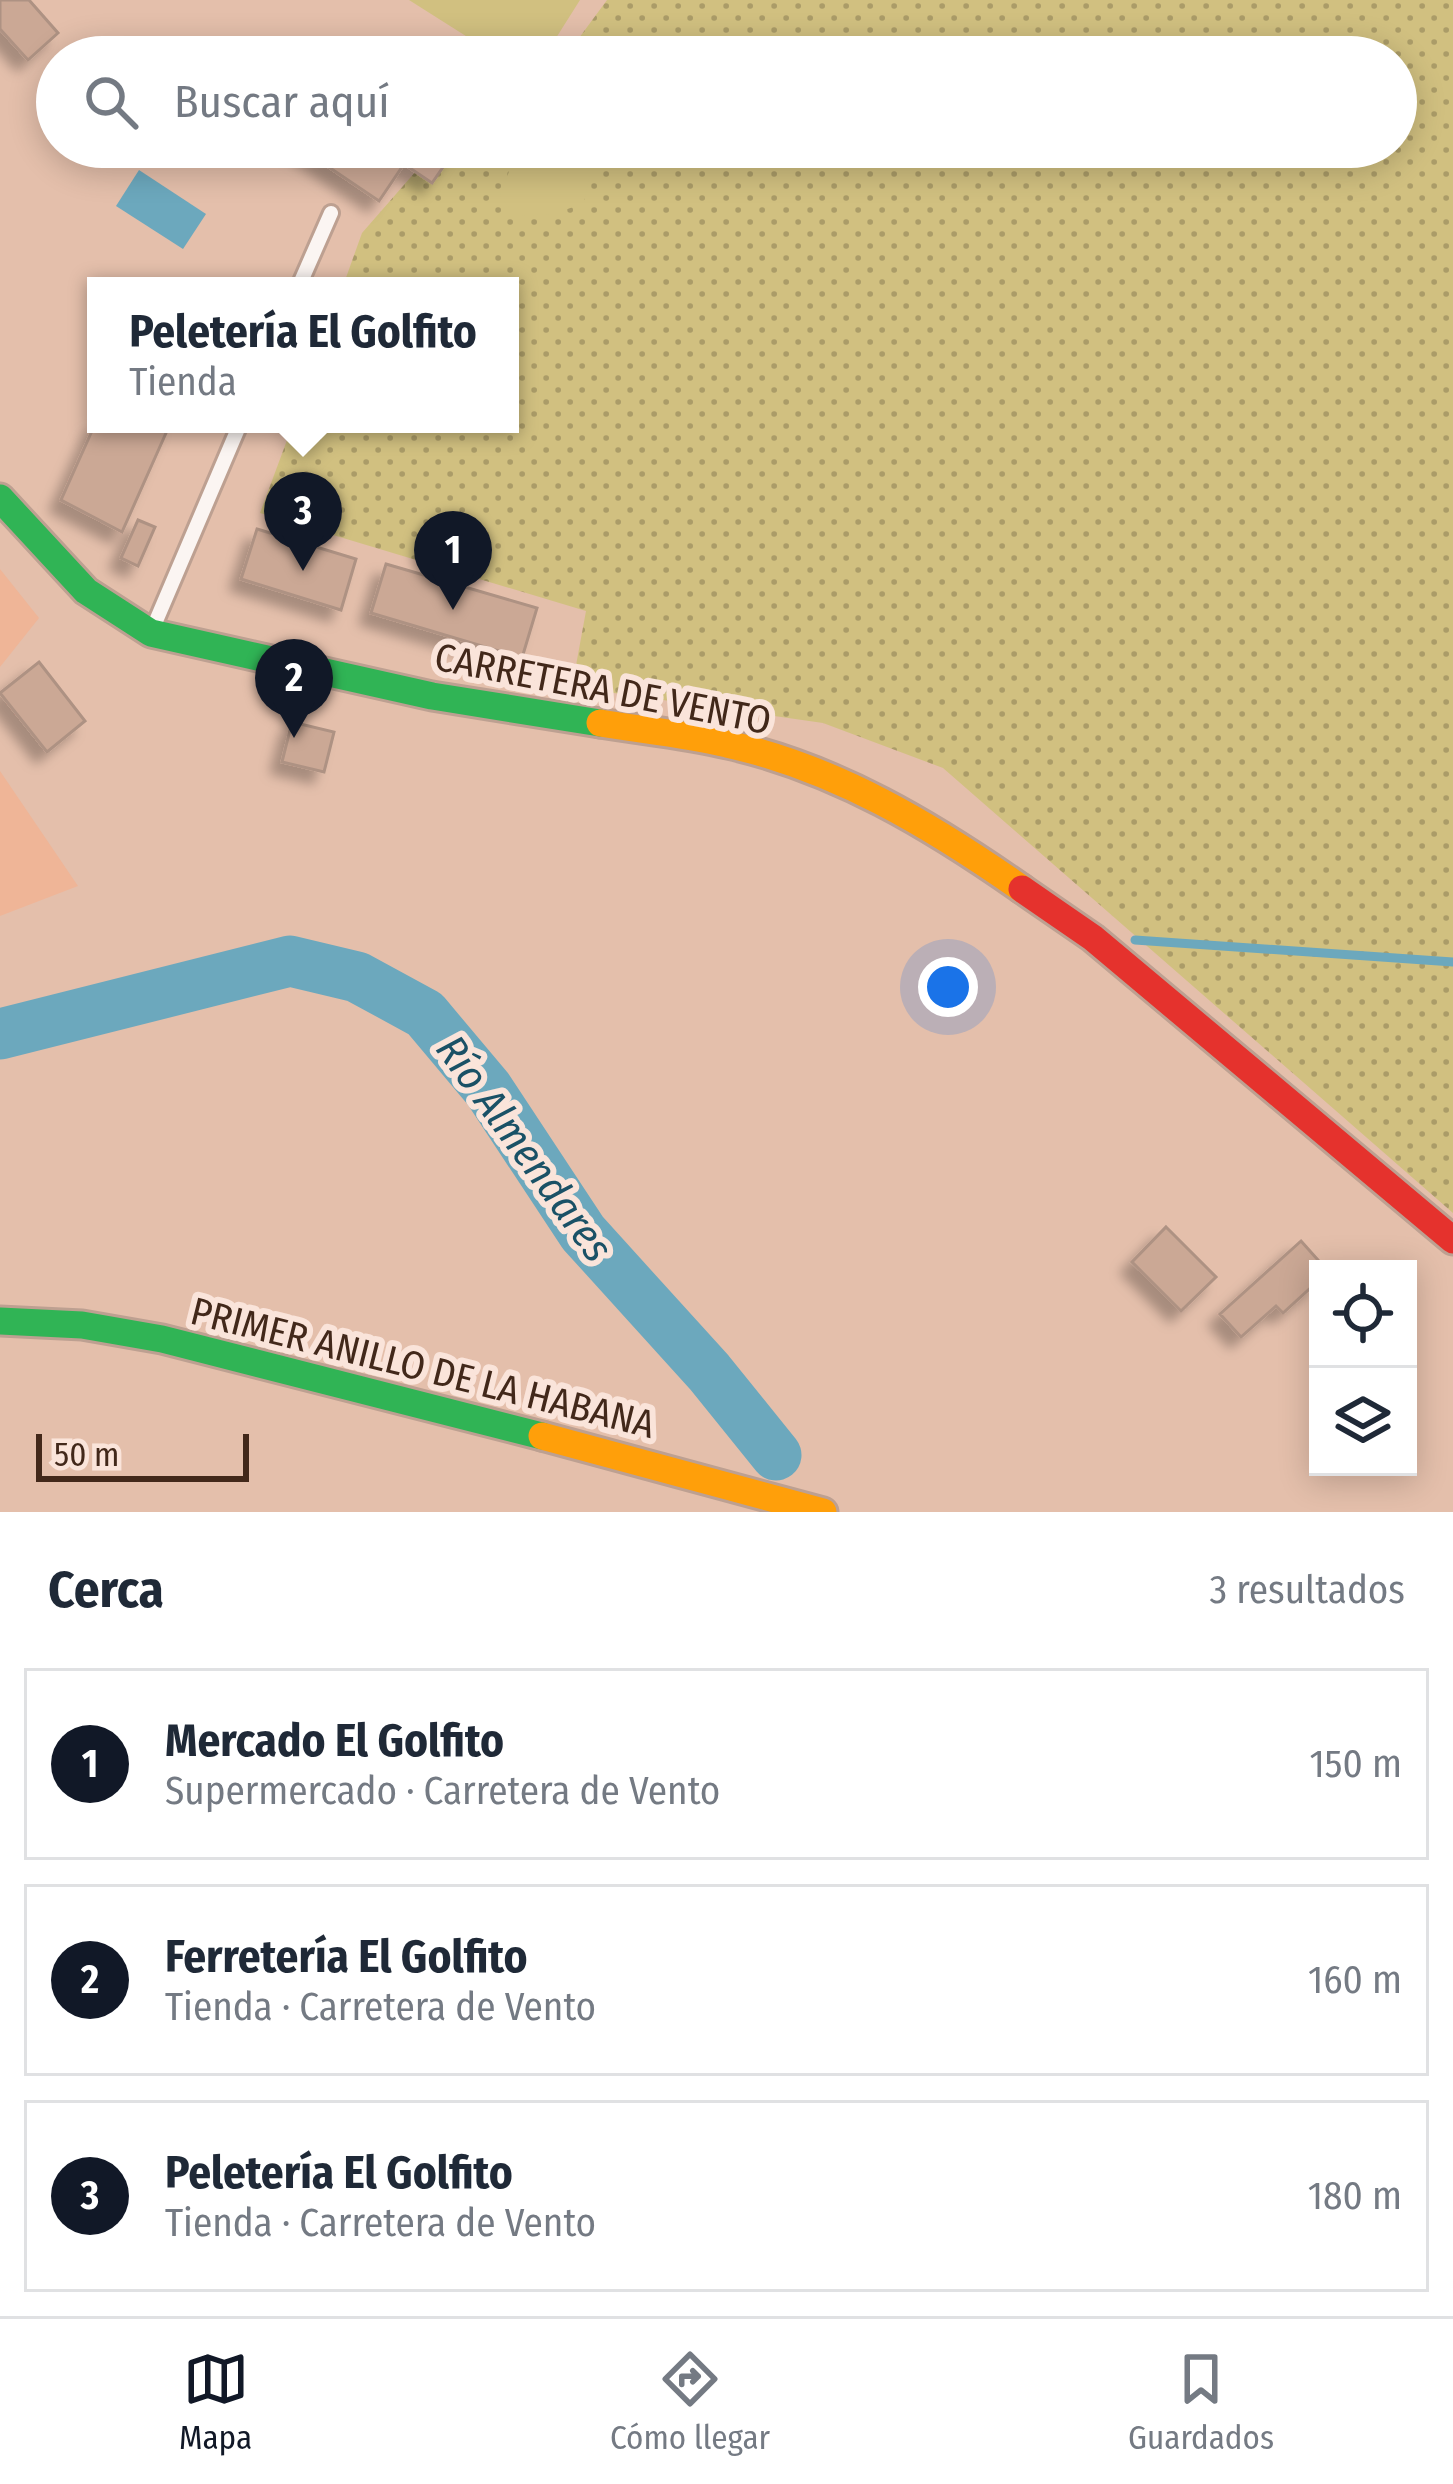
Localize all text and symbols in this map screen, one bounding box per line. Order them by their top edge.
search box [36,36,1417,168]
icon: search [78,69,144,135]
text: Buscar aquí [174,75,390,129]
popup [87,277,519,433]
text: Peletería El Golfito [129,305,477,359]
text: Tienda [129,359,237,405]
pin: 3 [264,472,342,571]
pin: 1 [414,511,492,610]
street label: CARRETERA DE VENTO [431,634,775,744]
pin: 2 [255,639,333,738]
your location [918,957,978,1017]
water label: Río Almendares [426,1026,623,1271]
map controls [1309,1260,1417,1476]
button: locate [1309,1260,1417,1368]
street label: PRIMER ANILLO DE LA HABANA [186,1288,660,1448]
button: layers [1309,1368,1417,1476]
scale bar [36,1428,249,1481]
text: 50 m [54,1435,119,1475]
text: Cerca [48,1559,164,1621]
text: 3 resultados [1209,1567,1405,1613]
text: Mercado El Golfito [165,1714,504,1768]
text: 1 [82,1741,98,1787]
text: 150 m [1309,1741,1402,1787]
text: Supermercado · Carretera de Vento [165,1768,720,1814]
text: Ferretería El Golfito [165,1930,527,1984]
text: 2 [81,1957,99,2003]
text: 160 m [1308,1957,1402,2003]
text: Tienda · Carretera de Vento [165,1984,596,2030]
text: Peletería El Golfito [165,2146,513,2200]
text: 3 [81,2173,99,2219]
text: 180 m [1308,2173,1402,2219]
text: Tienda · Carretera de Vento [165,2200,596,2246]
tab: Mapa [179,2346,252,2458]
tab: Cómo llegar [610,2346,770,2458]
tab: Guardados [1128,2346,1274,2458]

